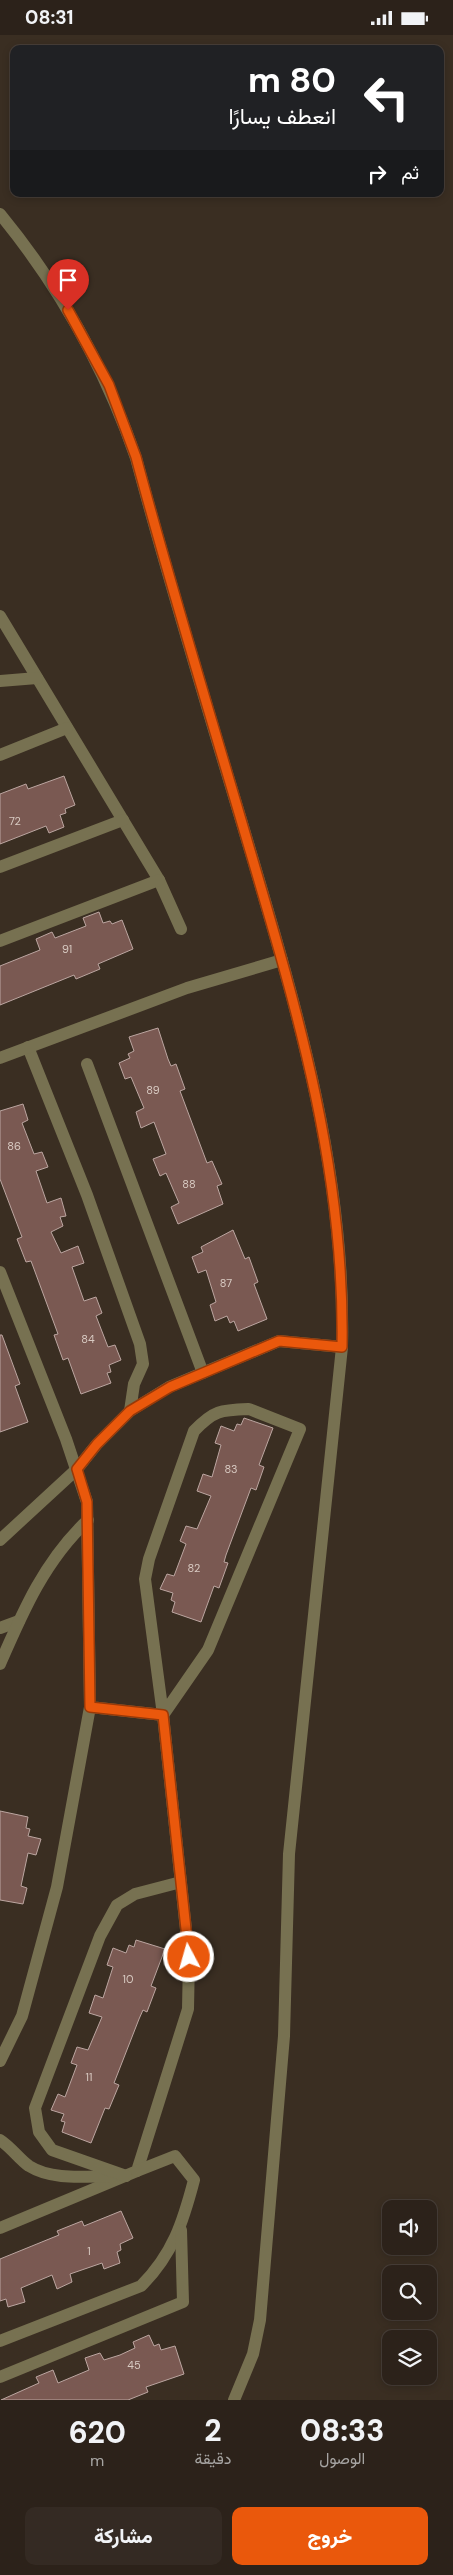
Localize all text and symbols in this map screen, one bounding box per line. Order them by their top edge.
text: 08:31 [25,5,73,30]
text: 80 m [248,57,336,103]
icon: left [354,65,419,130]
text: انعطف يسارًا [229,102,336,131]
icon: right [363,160,391,188]
text: ثم [401,160,419,185]
pin [47,259,89,310]
icon: arrive [54,266,82,294]
house number: 72 [9,814,21,828]
house number: 91 [62,942,72,956]
house number: 89 [146,1083,160,1097]
house number: 86 [7,1139,21,1153]
house number: 88 [182,1177,196,1191]
house number: 87 [220,1276,232,1290]
house number: 84 [81,1332,95,1346]
house number: 83 [224,1462,238,1476]
house number: 82 [188,1561,200,1575]
position arrow [162,1930,214,1982]
house number: 10 [123,1972,133,1986]
house number: 11 [86,2070,92,2084]
map controls [382,2200,437,2385]
button: sound [382,2200,437,2255]
house number: 1 [87,2244,91,2258]
button: search [382,2265,437,2320]
button: layers [382,2330,437,2385]
house number: 45 [127,2358,141,2372]
text: 2 [204,2411,222,2450]
text: 08:33 [300,2411,384,2450]
text: 620 [69,2413,126,2452]
text: دقيقة [194,2448,231,2469]
text: الوصول [319,2448,365,2469]
text: m [90,2450,104,2471]
button: مشاركة [25,2507,222,2565]
button: خروج [232,2507,428,2565]

